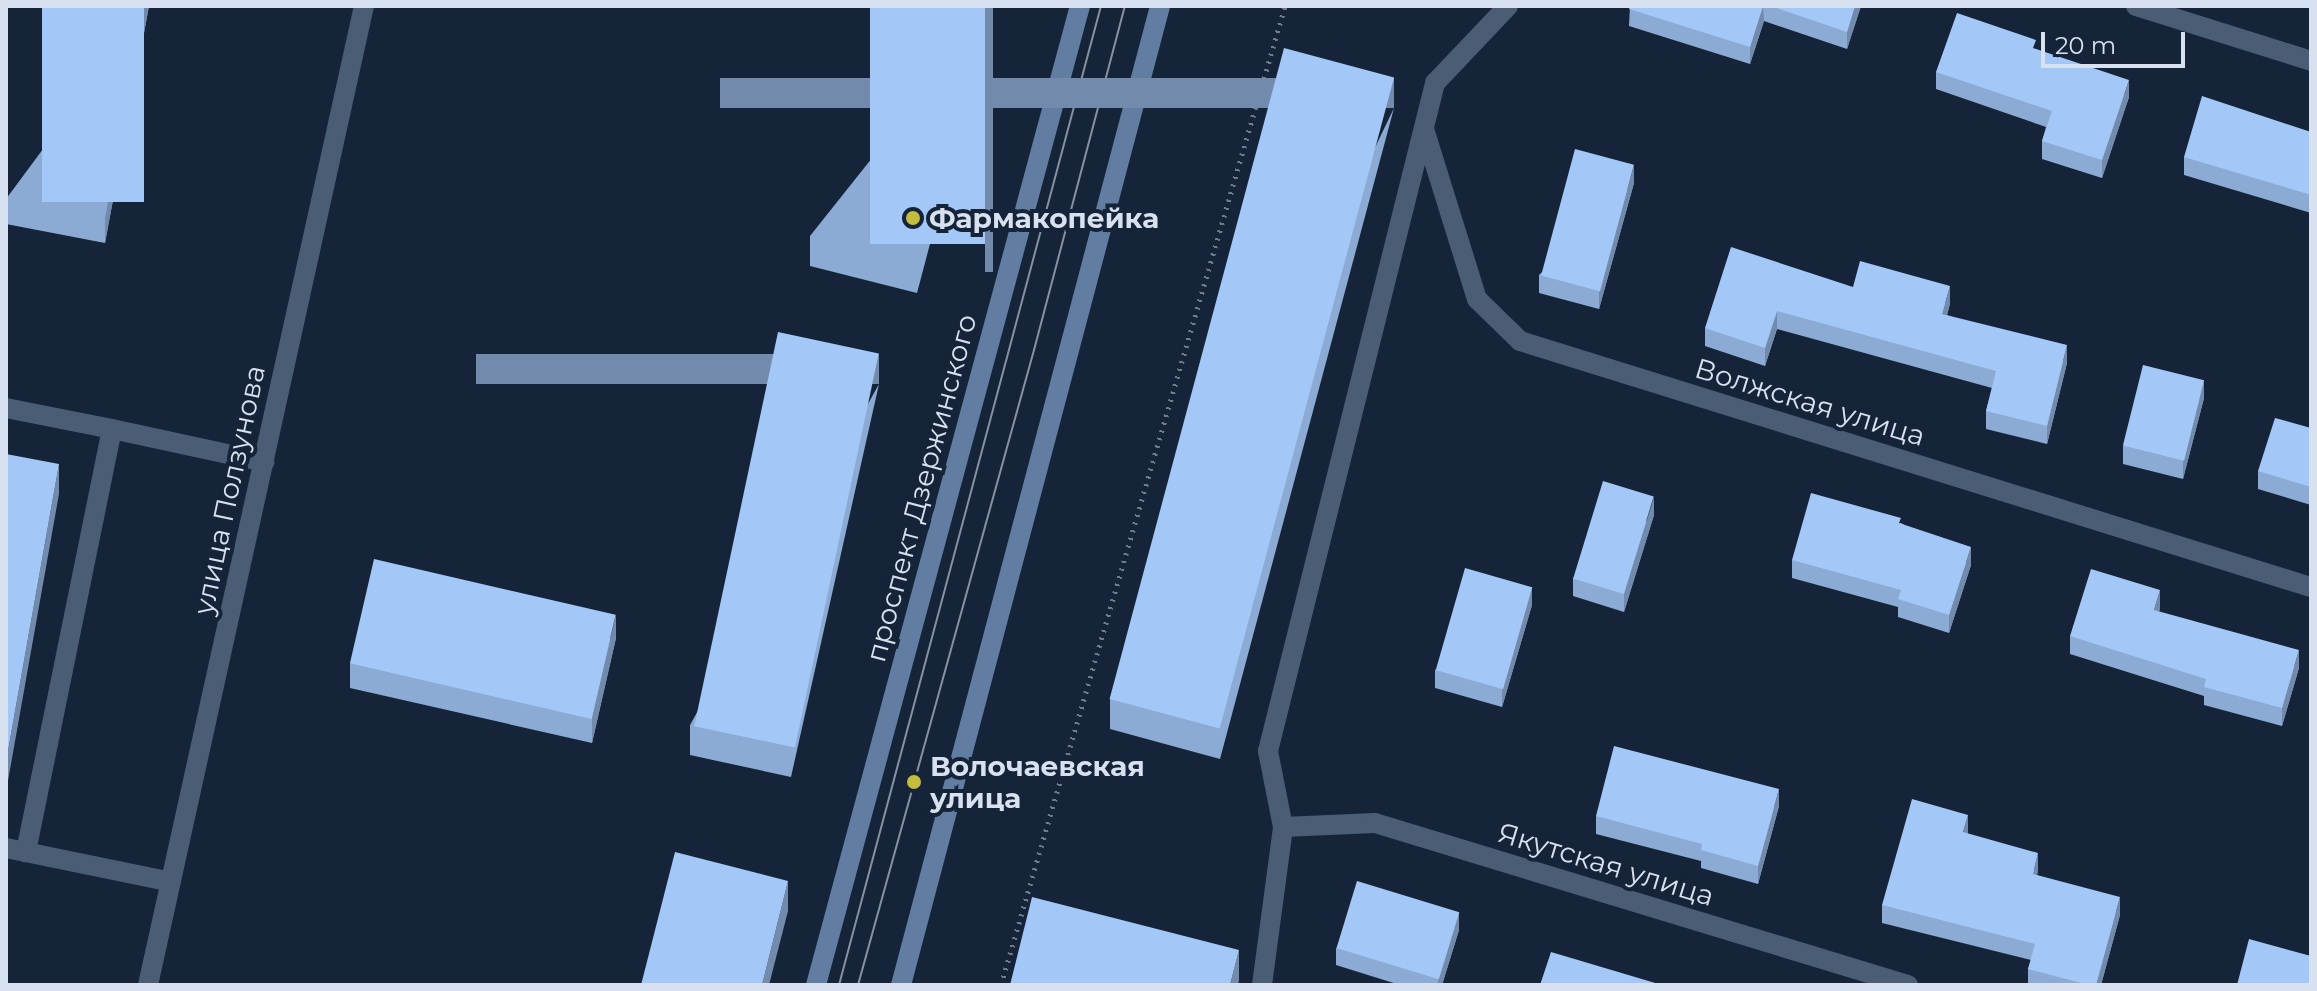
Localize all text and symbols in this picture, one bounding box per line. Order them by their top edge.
scale bar [2045,16,2189,66]
text: 20 m [2055,31,2116,60]
place label: Фармакопейка [929,201,1159,235]
marker: Фармакопейка [904,209,922,227]
street label: проспект Дзержинского [858,310,984,666]
street label: Волжская улица [1691,351,1929,453]
street label: улица Ползунова [186,362,272,618]
place label: Волочаевская улица [930,749,1145,815]
marker: Волочаевская улица [905,773,923,791]
street label: Якутская улица [1494,815,1718,913]

